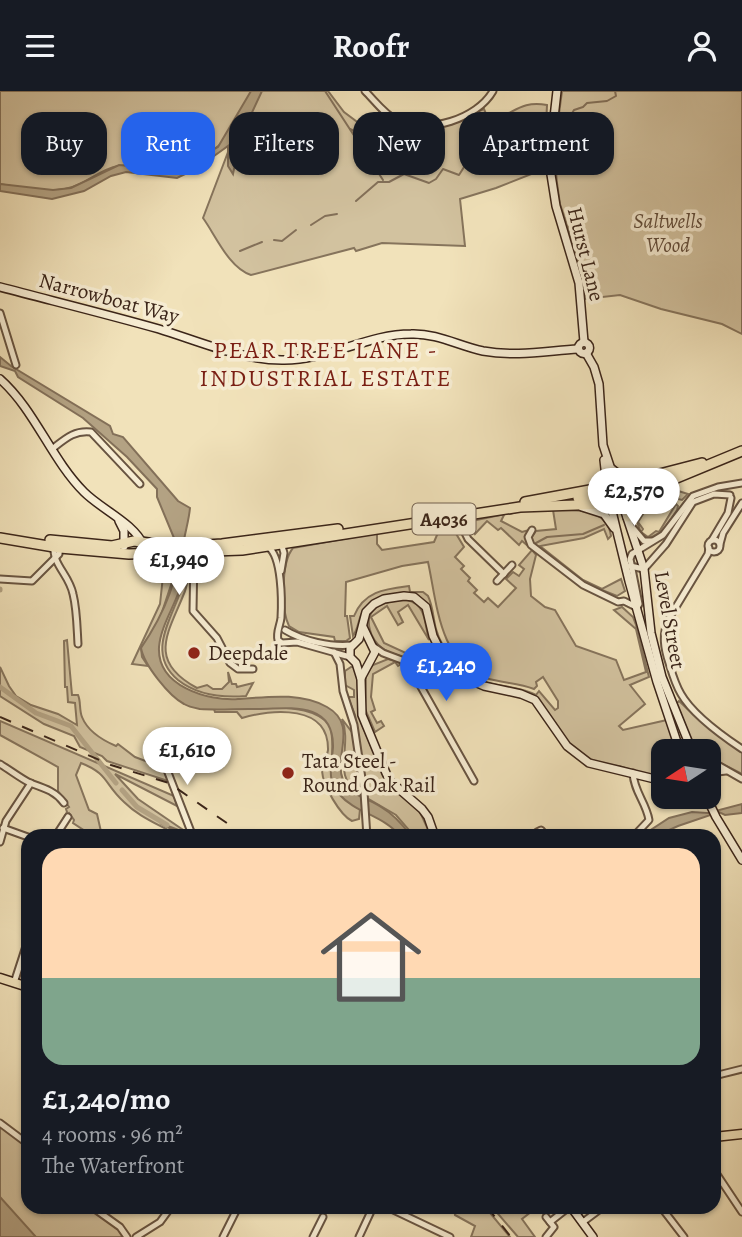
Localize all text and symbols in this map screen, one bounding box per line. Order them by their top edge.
text: Roofr [333,24,409,68]
icon: menu [21,27,59,65]
icon: person [683,27,721,65]
chip: Buy [21,112,107,175]
chip: Rent [121,112,215,175]
chip: Filters [229,112,339,175]
chip: New [353,112,445,175]
chip: Apartment [459,112,614,175]
street label: Hurst Lane [561,204,611,304]
park label: Saltwells Wood [633,207,703,259]
street label: Narrowboat Way [36,266,183,330]
district label: PEAR TREE LANE - INDUSTRIAL ESTATE [199,334,453,394]
pin: £2,570 [577,469,691,528]
text: £2,570 [604,475,664,506]
road number: A4036 [412,503,476,535]
pin: £1,940 [122,538,236,597]
text: £1,940 [149,544,209,575]
street label: Level Street [648,569,692,671]
place label: Deepdale [208,639,288,667]
pin: £1,240 [389,643,503,703]
marker: Deepdale [186,645,202,661]
text: £1,240 [416,650,476,681]
pin: £1,610 [130,727,244,787]
text: £1,610 [159,734,215,765]
north arrow [651,739,721,809]
map controls [651,739,721,809]
place label: Tata Steel - Round Oak Rail [302,747,435,799]
marker: Tata Steel - Round Oak Rail [280,765,296,781]
icon: home [308,894,434,1020]
text: £1,240/mo [42,1079,171,1119]
text: 4 rooms · 96 m² [42,1119,183,1150]
text: The Waterfront [42,1150,184,1181]

